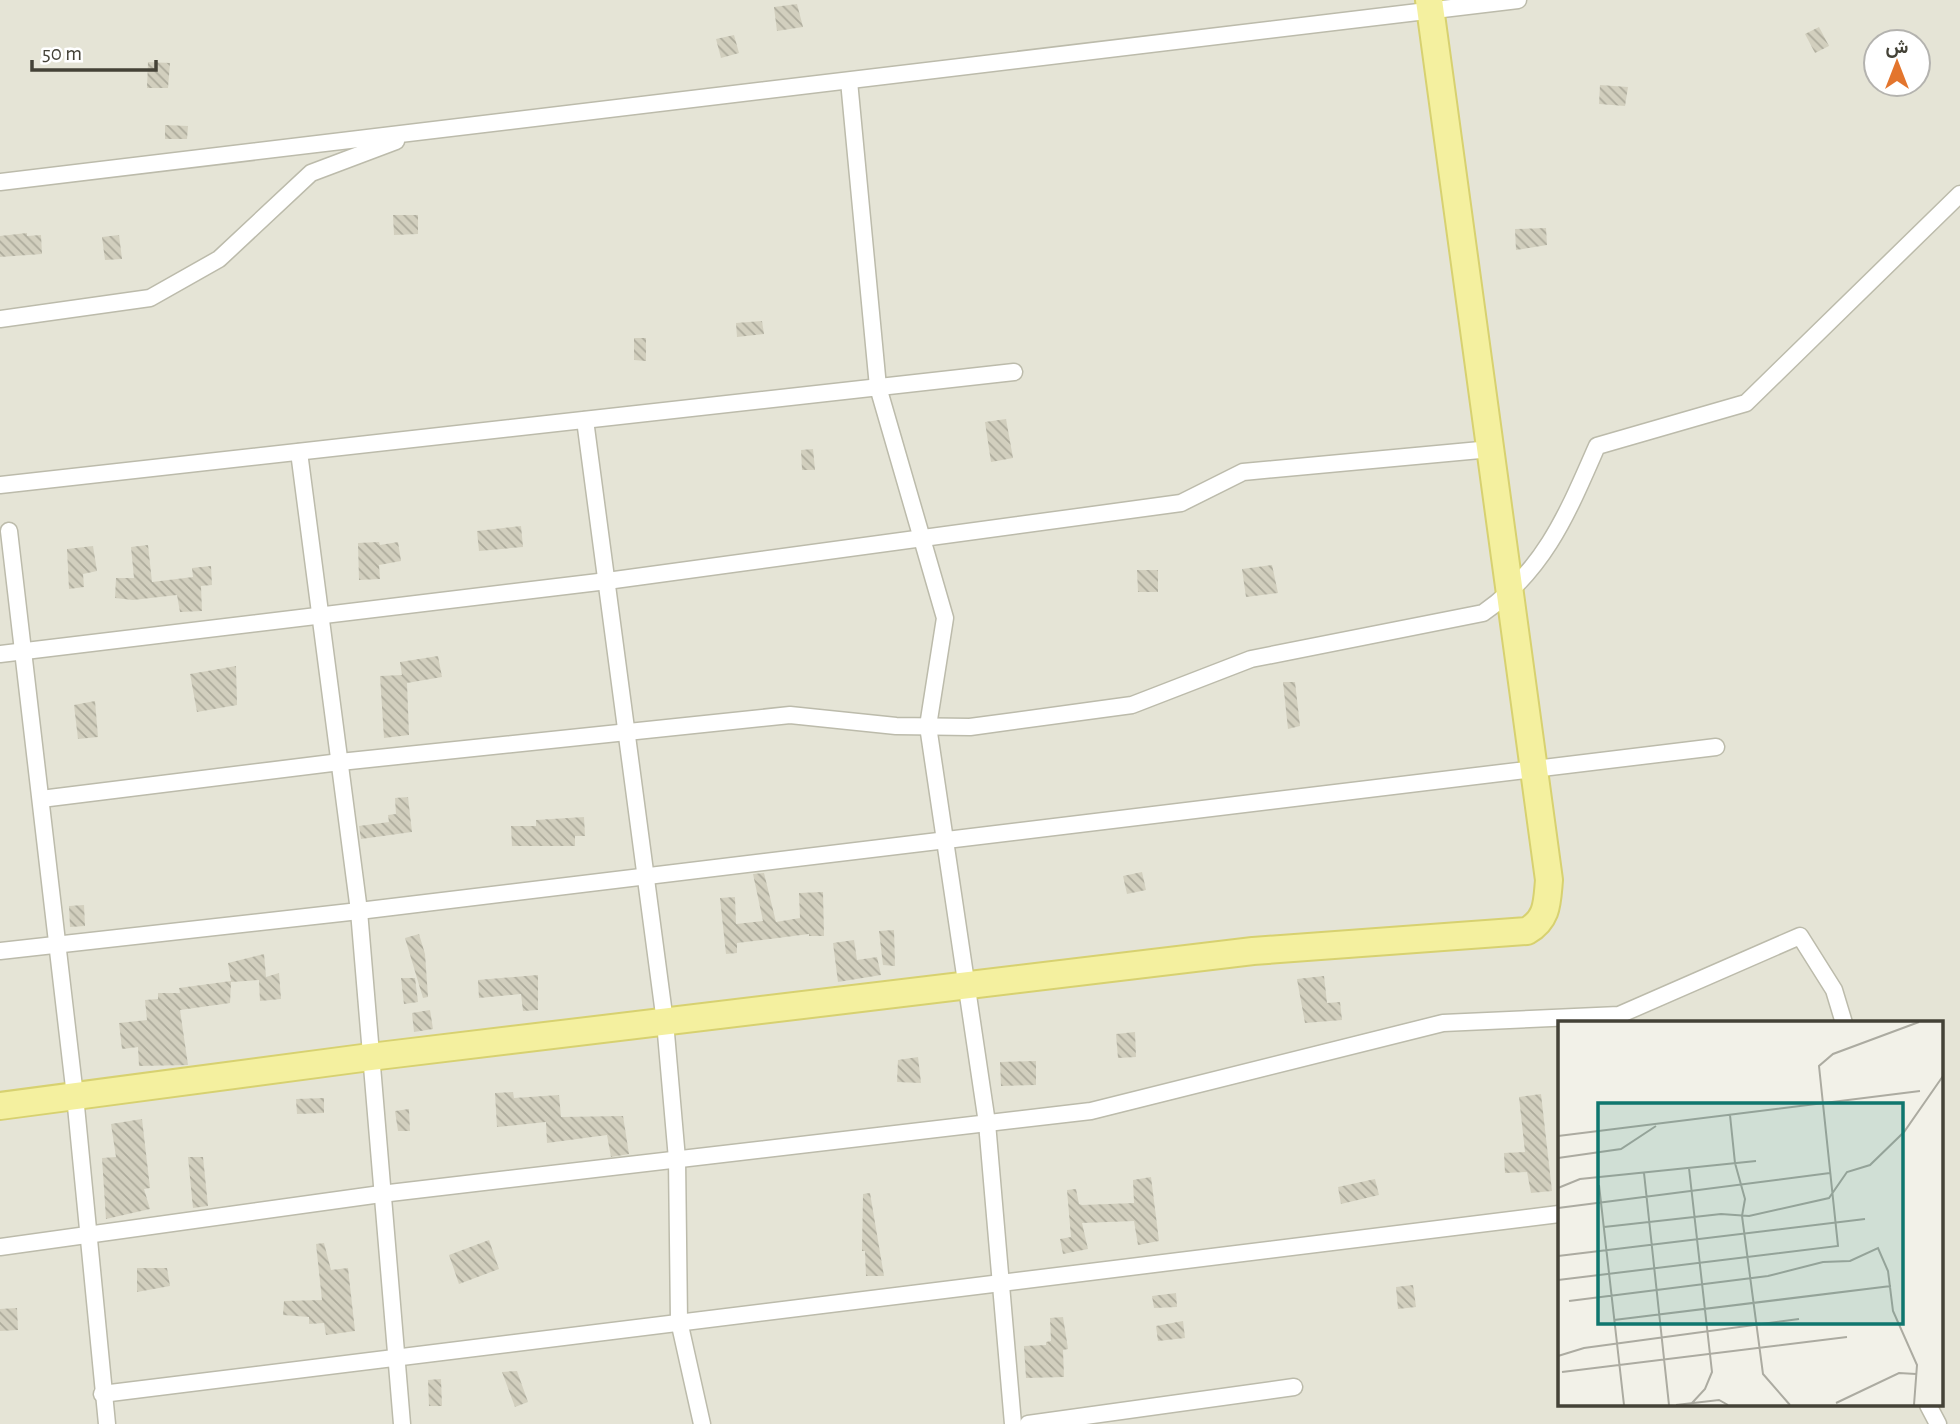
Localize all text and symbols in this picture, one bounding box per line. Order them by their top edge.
scale bar [32,28,156,72]
north arrow [1862,28,1932,98]
text: ش [1886,38,1909,58]
text: 50 m [42,43,82,64]
inset map [1558,1021,1942,1406]

